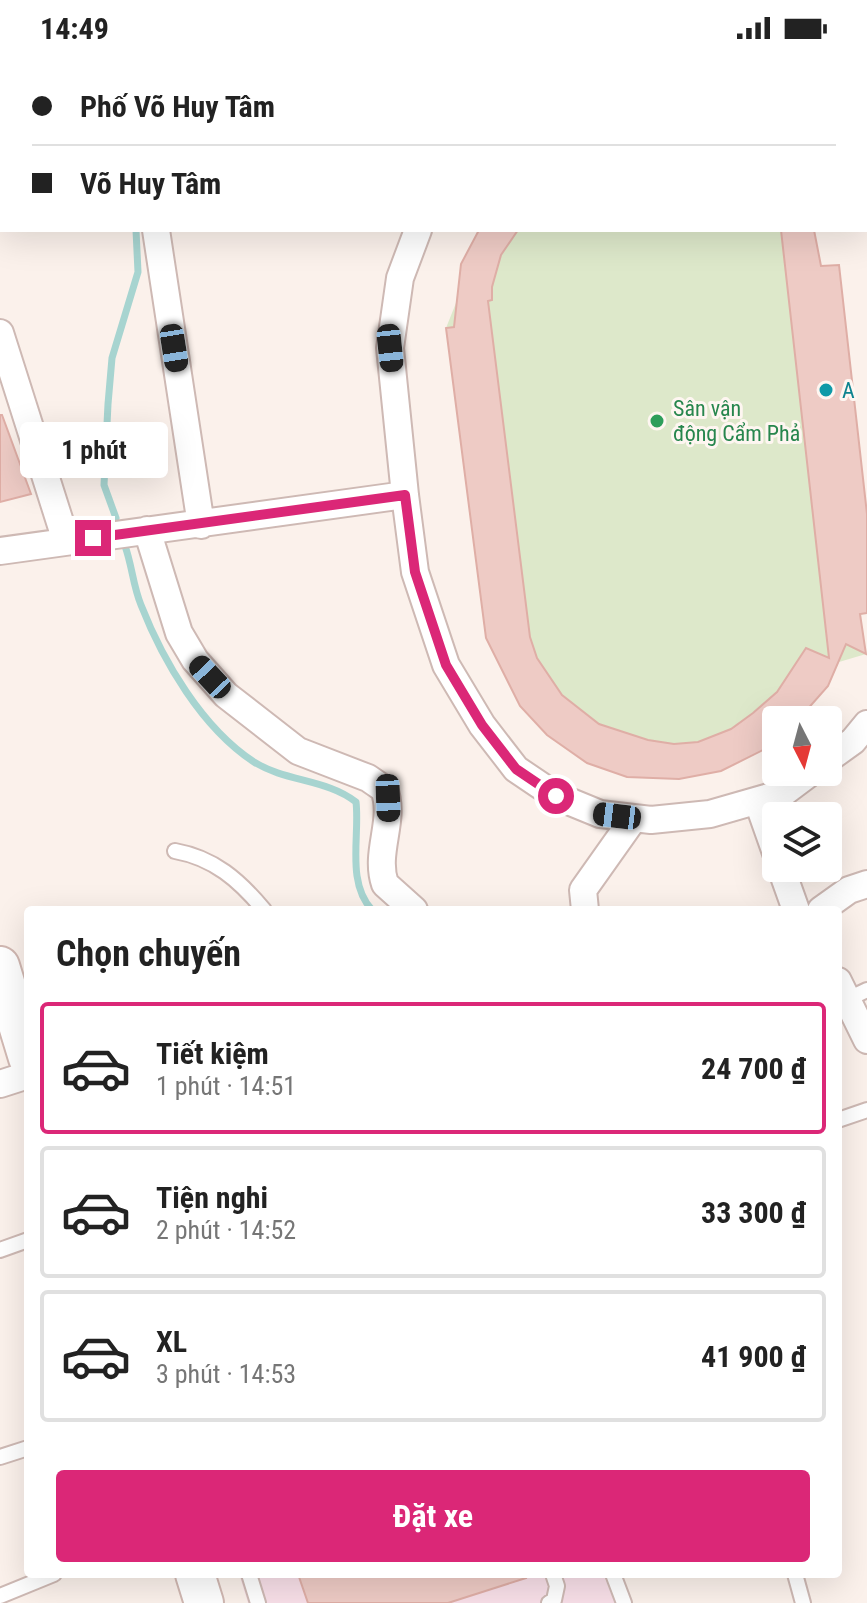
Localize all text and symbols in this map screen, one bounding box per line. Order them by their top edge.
text: 14:49 [40,11,109,46]
text: Phố Võ Huy Tâm [80,89,275,124]
text: Võ Huy Tâm [80,166,221,201]
car [158,322,190,374]
car [376,323,404,373]
place label: A [842,378,855,403]
marker: A [817,381,835,399]
place label: Sân vận động Cẩm Phả [673,396,800,446]
marker: Sân vận động Cẩm Phả [648,412,666,430]
callout: 1 phút [19,422,167,478]
text: 1 phút [61,435,127,465]
route end [75,520,111,556]
car [185,651,235,703]
north arrow [762,706,842,786]
map controls [762,706,842,882]
car [375,774,401,822]
route start [538,778,574,814]
car [592,801,642,831]
button: layers [762,802,842,882]
text: Chọn chuyến [56,933,241,975]
icon: car [60,1032,132,1104]
text: Tiết kiệm [156,1036,269,1071]
text: 24 700 ₫ [701,1051,806,1086]
text: 1 phút · 14:51 [156,1071,296,1101]
icon: car [60,1176,132,1248]
text: Tiện nghi [156,1180,268,1215]
text: 33 300 ₫ [701,1195,806,1230]
text: 2 phút · 14:52 [156,1215,296,1245]
icon: car [60,1320,132,1392]
text: XL [156,1324,187,1359]
text: 41 900 ₫ [701,1339,806,1374]
text: 3 phút · 14:53 [156,1359,296,1389]
button: Đặt xe [56,1470,810,1562]

